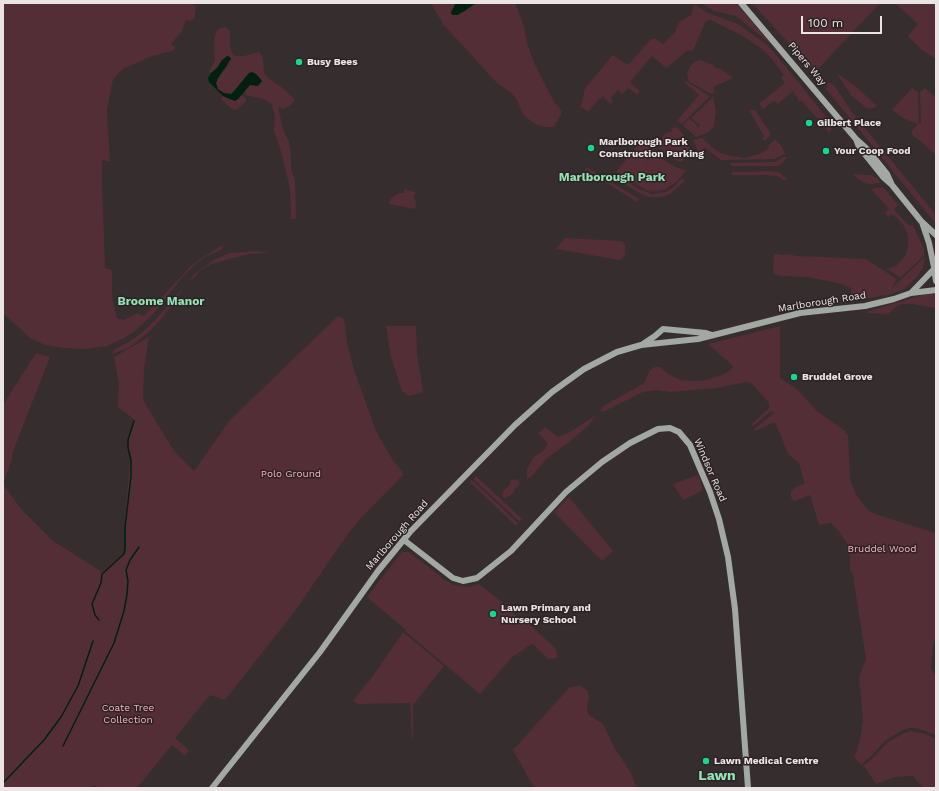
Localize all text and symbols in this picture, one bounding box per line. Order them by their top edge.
scale bar [803,8,884,34]
text: 100 m [808,16,843,30]
street label: Pipers Way [785,40,829,88]
place label: Busy Bees [307,56,357,68]
marker: Busy Bees [294,57,304,67]
place label: Gilbert Place [817,117,881,129]
marker: Gilbert Place [804,118,814,128]
place label: Marlborough Park Construction Parking [599,136,704,160]
marker: Marlborough Park Construction Parking [586,143,596,153]
place label: Your Coop Food [834,145,911,157]
marker: Your Coop Food [821,146,831,156]
district label: Marlborough Park [559,170,665,184]
street label: Marlborough Road [777,289,867,315]
district label: Broome Manor [118,294,204,308]
place label: Bruddel Grove [802,371,872,383]
marker: Bruddel Grove [789,372,799,382]
street label: Windsor Road [691,436,729,504]
park label: Polo Ground [261,468,321,480]
street label: Marlborough Road [363,497,431,573]
park label: Bruddel Wood [847,543,917,555]
place label: Lawn Primary and Nursery School [501,602,591,626]
marker: Lawn Primary and Nursery School [488,609,498,619]
park label: Coate Tree Collection [102,702,154,726]
place label: Lawn Medical Centre [714,755,818,767]
marker: Lawn Medical Centre [701,756,711,766]
district label: Lawn [698,768,736,784]

